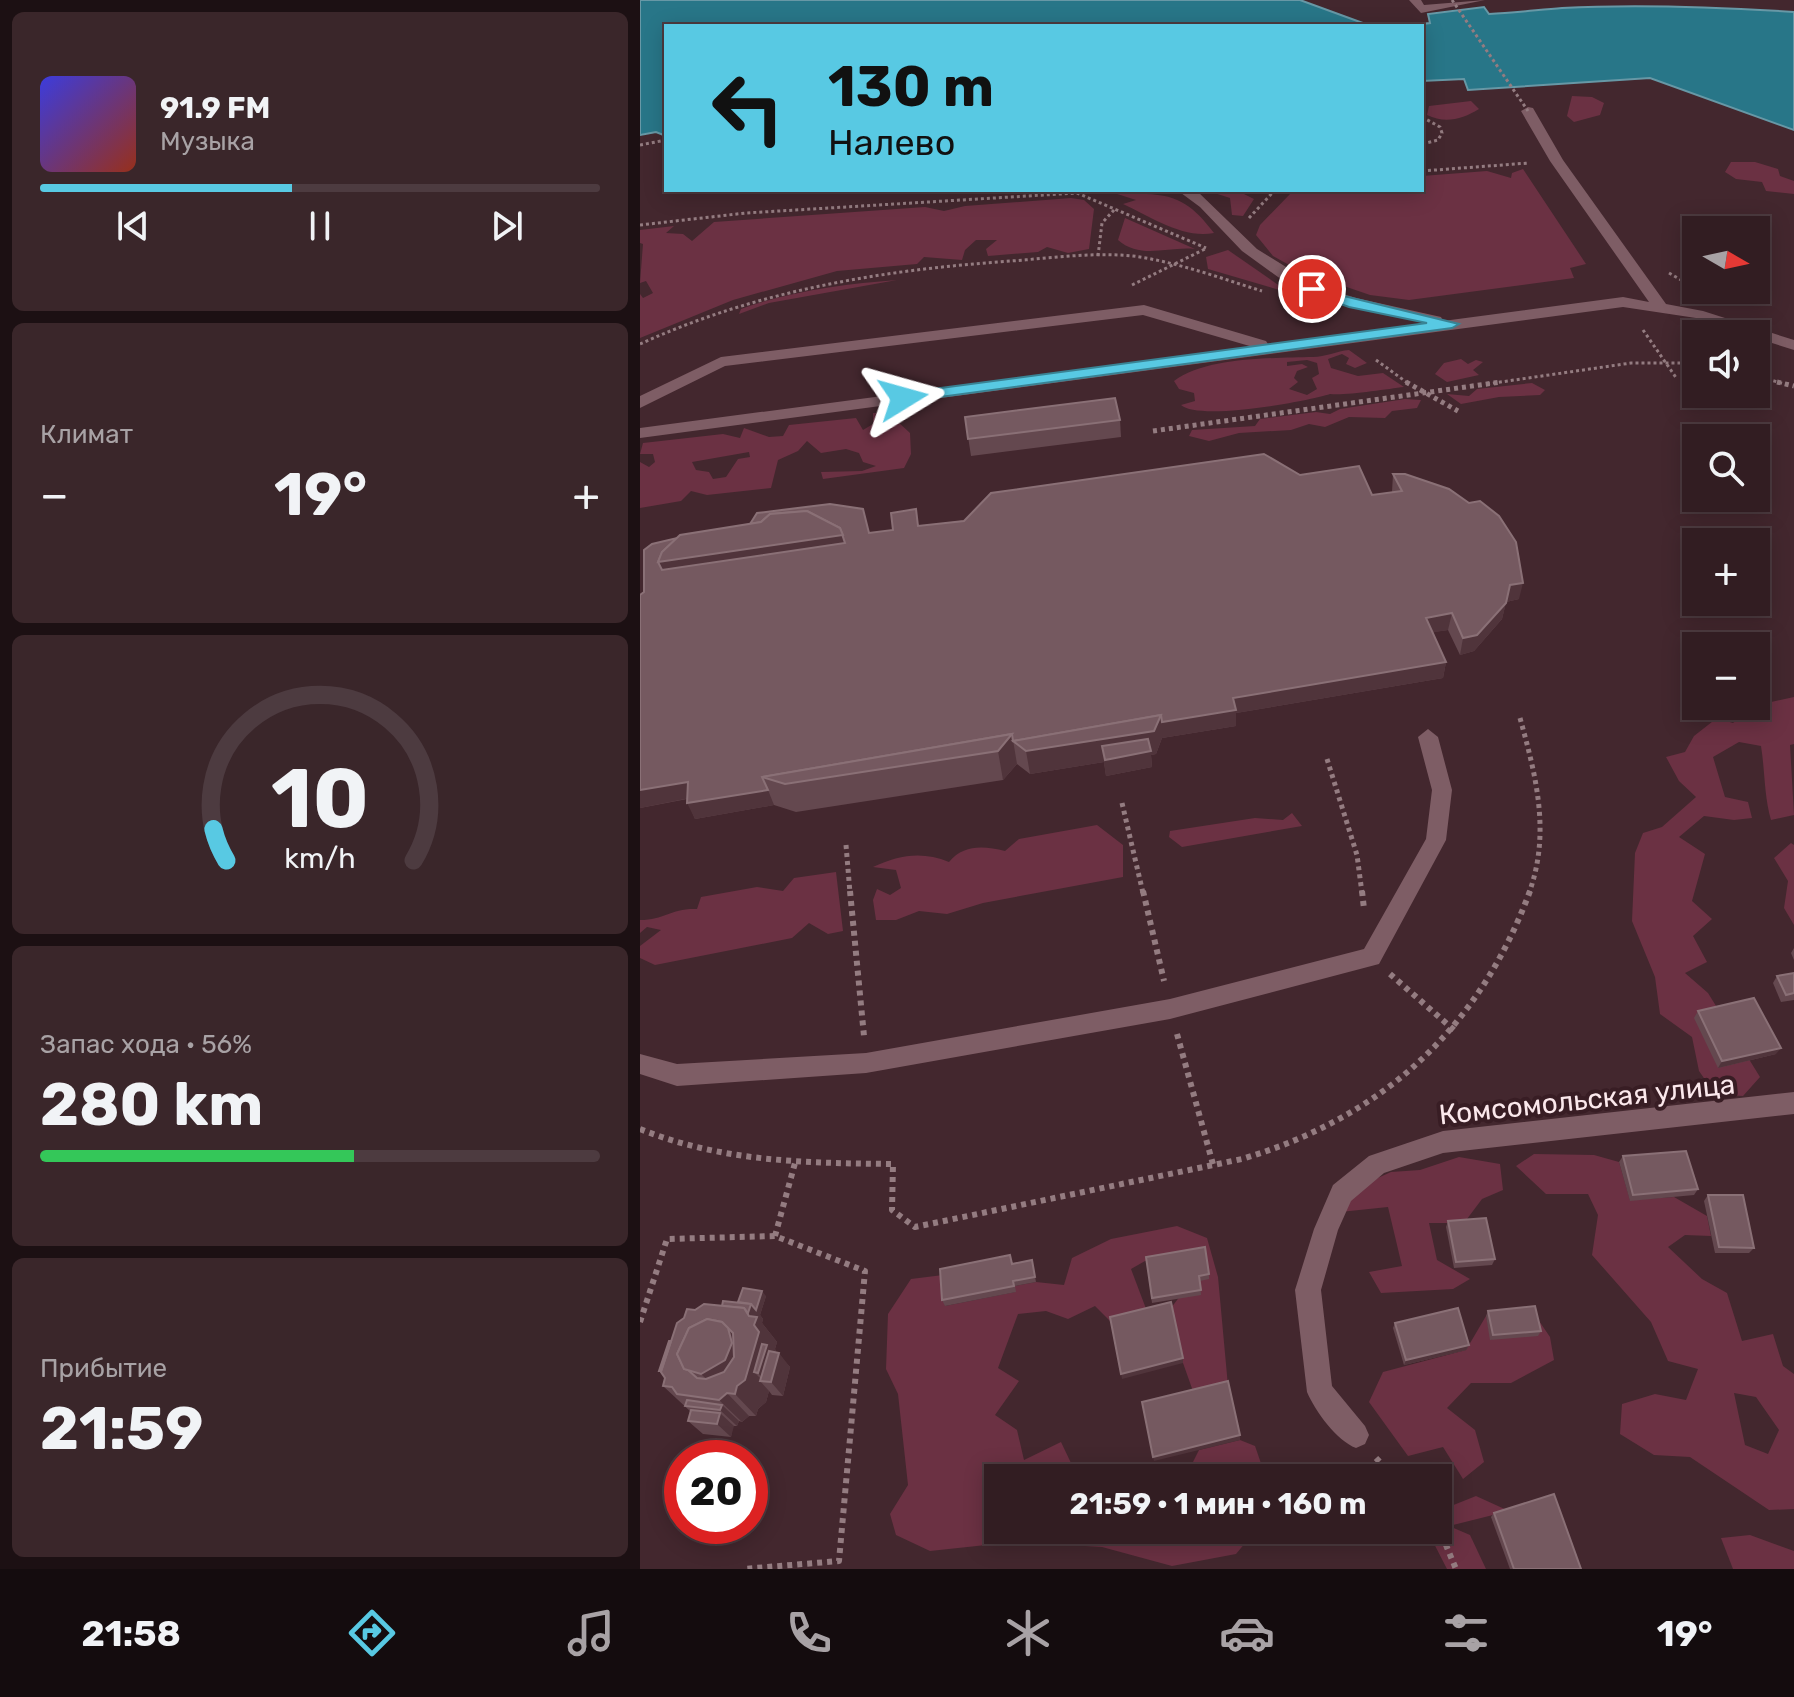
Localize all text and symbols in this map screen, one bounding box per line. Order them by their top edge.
text: 130 m [828,54,994,120]
icon: left [696,56,800,160]
text: 91.9 FM [160,90,270,126]
text: Налево [828,121,955,164]
text: Музыка [160,126,255,157]
icon: previous [111,204,155,248]
icon: pause [298,204,342,248]
icon: next [485,204,529,248]
north arrow [1682,216,1770,304]
map controls [1682,216,1770,720]
pin [1278,255,1346,323]
icon: arrive [1290,267,1334,311]
button: sound [1682,320,1770,408]
position arrow [861,356,945,440]
text: Климат [40,419,133,450]
button: search [1682,424,1770,512]
text: 19° [274,459,367,530]
text: − [40,469,69,521]
text: + [573,469,600,521]
button: + [1682,528,1770,616]
button: − [1682,632,1770,720]
text: 10 [271,748,369,847]
text: km/h [284,841,356,875]
text: Запас хода · 56% [40,1029,252,1060]
street label: Комсомольская улица [1437,1068,1737,1131]
text: 280 km [40,1069,263,1140]
text: Прибытие [40,1353,167,1384]
text: 21:59 [40,1393,204,1464]
speed limit sign: 20 [664,1440,768,1544]
text: 21:59 · 1 мин · 160 m [1069,1486,1367,1522]
icon: directions [344,1605,400,1661]
icon: music [563,1605,619,1661]
icon: phone [781,1605,837,1661]
icon: climate [1000,1605,1056,1661]
icon: car [1219,1605,1275,1661]
icon: filters [1438,1605,1494,1661]
text: 21:58 [81,1612,181,1655]
text: 19° [1657,1612,1713,1655]

